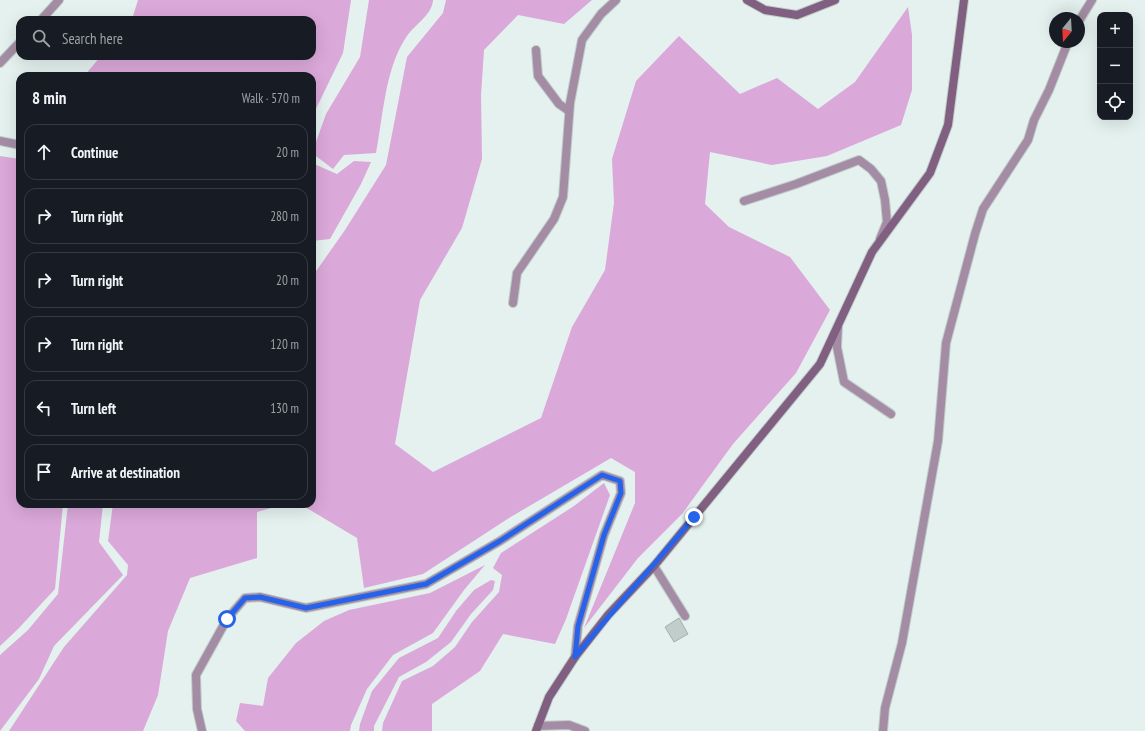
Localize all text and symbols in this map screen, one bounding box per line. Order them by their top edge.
north arrow [1049,12,1085,48]
map controls [1097,12,1133,120]
button: + [1097,12,1133,48]
search box [16,16,316,60]
icon: search [30,27,52,49]
text: Search here [62,29,123,48]
button: − [1097,48,1133,84]
button: locate [1097,84,1133,120]
text: 8 min [32,87,66,109]
text: Walk · 570 m [242,90,300,107]
icon: ahead [33,141,55,163]
text: Continue [71,143,118,162]
text: 20 m [276,144,299,161]
icon: right [33,205,55,227]
text: Turn right [71,207,123,226]
text: 280 m [270,208,299,225]
icon: right [33,269,55,291]
text: Turn right [71,271,123,290]
text: 20 m [276,272,299,289]
icon: right [33,333,55,355]
text: Turn right [71,335,123,354]
text: 120 m [270,336,299,353]
icon: left [33,397,55,419]
text: Turn left [71,399,116,418]
text: 130 m [270,400,299,417]
icon: arrive [33,461,55,483]
text: Arrive at destination [71,463,180,482]
route end [685,508,703,526]
route start [218,610,236,628]

